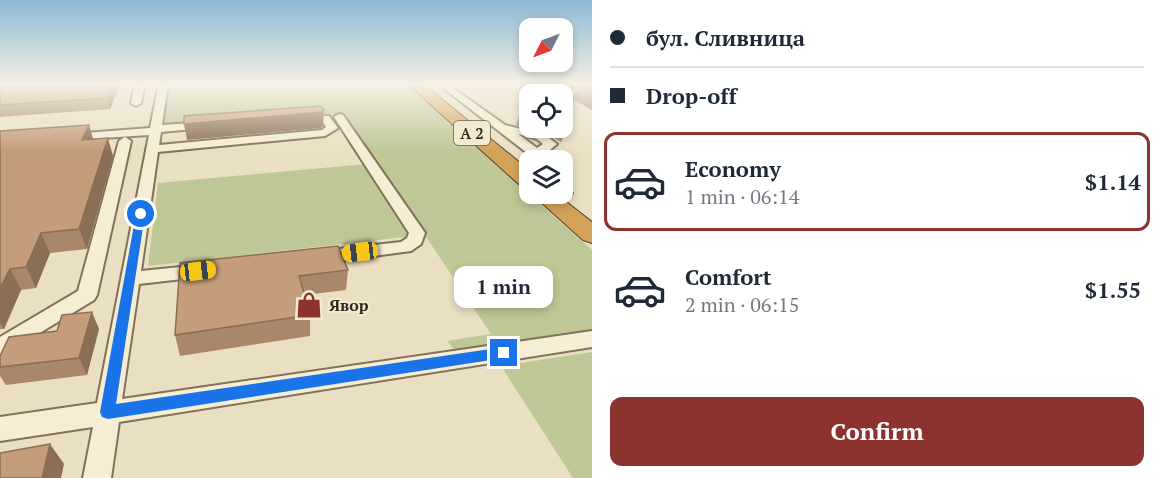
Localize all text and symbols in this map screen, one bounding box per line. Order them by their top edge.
north arrow [519,18,573,72]
map controls [519,18,573,204]
text: бул. Сливница [646,23,805,52]
text: Drop-off [646,81,737,110]
button: locate [519,84,573,138]
road number: A 2 [454,121,490,145]
button: layers [519,150,573,204]
text: Economy [685,154,781,183]
icon: car [613,155,667,209]
text: $1.14 [1085,167,1141,196]
text: 1 min · 06:14 [685,183,799,210]
route start [127,200,154,227]
car [341,241,379,263]
car [179,260,217,282]
text: Comfort [685,262,771,291]
icon: car [613,263,667,317]
callout: 1 min [454,266,554,308]
text: 1 min [476,273,531,300]
text: $1.55 [1085,275,1141,304]
shop icon: Явор [294,290,324,320]
text: 2 min · 06:15 [685,291,799,318]
place label: Явор [329,294,369,316]
route end [490,339,517,366]
button: Confirm [610,397,1144,466]

